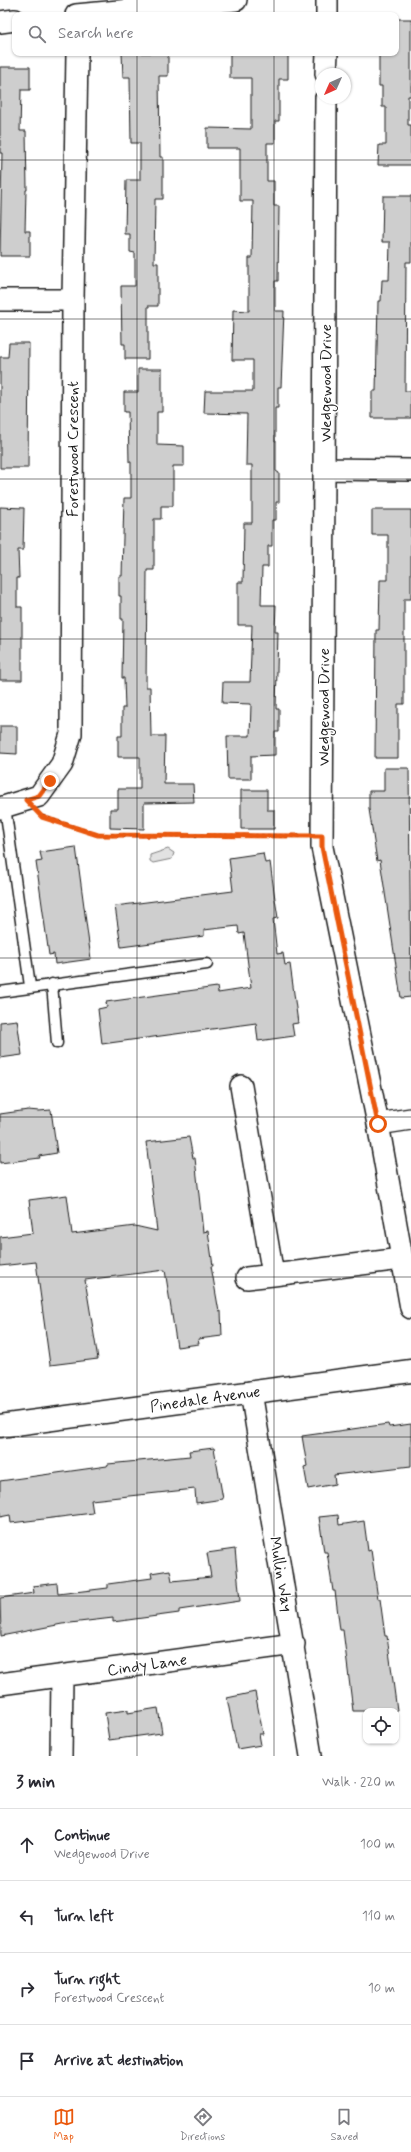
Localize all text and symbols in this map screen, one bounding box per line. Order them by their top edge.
search box [12,12,399,56]
icon: search [26,23,48,45]
text: Search here [58,24,134,44]
north arrow [315,68,351,104]
street label: Wedgewood Drive [316,324,338,442]
street label: Forestwood Crescent [63,381,84,517]
street label: Wedgewood Drive [314,648,336,766]
route end [41,772,59,790]
route start [369,1115,387,1133]
street label: Pinedale Avenue [149,1381,262,1418]
street label: Mullin Way [264,1535,297,1614]
street label: Cindy Lane [106,1649,189,1681]
map controls [363,1708,399,1744]
button: locate [363,1708,399,1744]
text: 3 min [16,1771,55,1793]
text: Walk · 220 m [322,1774,395,1791]
text: Continue [54,1826,110,1846]
icon: ahead [16,1834,38,1856]
text: 100 m [360,1836,395,1853]
text: Wedgewood Drive [54,1846,150,1863]
icon: left [16,1906,38,1928]
text: Turn left [54,1907,114,1927]
text: 110 m [362,1908,395,1925]
text: Turn right [54,1970,121,1990]
icon: right [16,1978,38,2000]
text: 10 m [368,1980,395,1997]
text: Forestwood Crescent [54,1990,164,2007]
icon: arrive [16,2050,38,2072]
text: Arrive at destination [54,2051,183,2071]
tab: Map [53,2106,75,2144]
tab: Directions [180,2106,225,2144]
tab: Saved [331,2106,358,2144]

